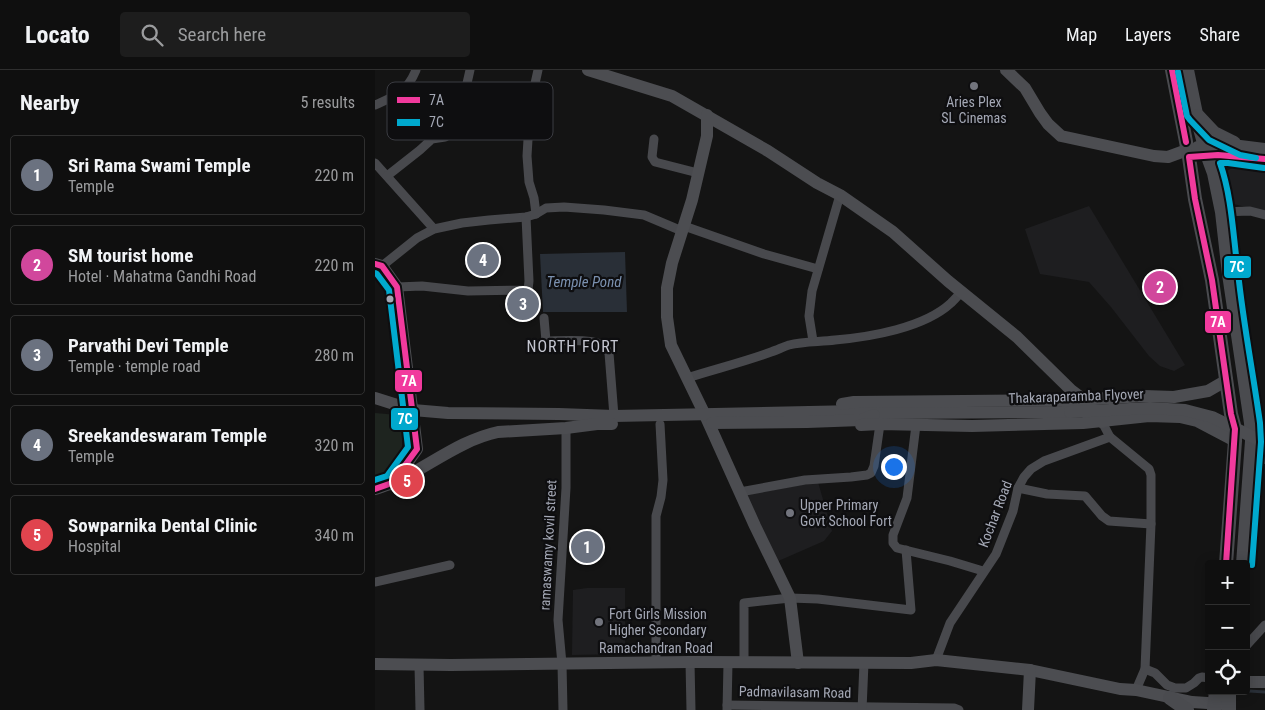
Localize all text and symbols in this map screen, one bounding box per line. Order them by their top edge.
search box [120,12,470,57]
text: Locato [25,21,90,49]
icon: search [138,21,166,49]
text: Search here [178,23,266,46]
text: Map [1066,24,1097,45]
text: Layers [1125,24,1172,45]
text: Share [1200,24,1240,45]
marker: Aries Plex SL Cinemas [968,80,980,92]
legend [387,82,553,140]
text: Nearby [20,91,79,115]
text: 7A [429,92,444,108]
text: 5 results [300,93,355,112]
place label: Aries Plex SL Cinemas [941,94,1007,126]
text: 7C [429,114,444,130]
text: Sri Rama Swami Temple [68,154,251,177]
text: 1 [33,166,41,185]
text: 220 m [315,166,354,185]
text: Temple [68,177,114,196]
pin: 4 [467,241,499,279]
text: SM tourist home [68,244,193,267]
line badge: 7C [1223,255,1252,279]
text: 2 [33,256,41,275]
text: 220 m [315,256,354,275]
text: 7C [1229,259,1245,275]
text: Hotel · Mahatma Gandhi Road [68,267,256,286]
pin: 2 [1144,268,1176,306]
water label: Temple Pond [547,273,622,291]
pin: 3 [507,285,539,323]
unlabelled marker [385,294,395,304]
line badge: 7A [1204,310,1232,334]
text: 7A [1210,314,1226,330]
text: Parvathi Devi Temple [68,334,229,357]
district label: NORTH FORT [527,337,619,356]
text: 3 [33,346,41,365]
text: 280 m [315,346,354,365]
text: Temple · temple road [68,357,201,376]
line badge: 7A [394,369,423,393]
text: 7A [401,373,417,389]
street label: Thakaraparamba Flyover [1008,386,1144,406]
line badge: 7C [390,407,419,431]
text: 7C [397,411,413,427]
text: Sreekandeswaram Temple [68,424,267,447]
text: 4 [33,436,41,455]
text: 320 m [315,436,354,455]
text: Temple [68,447,114,466]
your location [881,454,907,480]
pin: 5 [391,462,423,500]
street label: Kochar Road [975,478,1015,550]
street label: ramaswamy kovil street [537,479,559,611]
place label: Upper Primary Govt School Fort [800,497,892,529]
marker: Upper Primary Govt School Fort [784,507,796,519]
text: Sowparnika Dental Clinic [68,514,257,537]
text: 5 [33,526,41,545]
text: 340 m [315,526,354,545]
pin: 1 [571,528,603,566]
text: Hospital [68,537,121,556]
map controls [1205,560,1250,695]
button: + [1205,560,1250,605]
button: − [1205,605,1250,650]
place label: Fort Girls Mission Higher Secondary [609,606,707,638]
marker: Fort Girls Mission Higher Secondary [593,616,605,628]
street label: Ramachandran Road [599,640,713,656]
button: locate [1205,650,1250,695]
street label: Padmavilasam Road [739,683,851,701]

